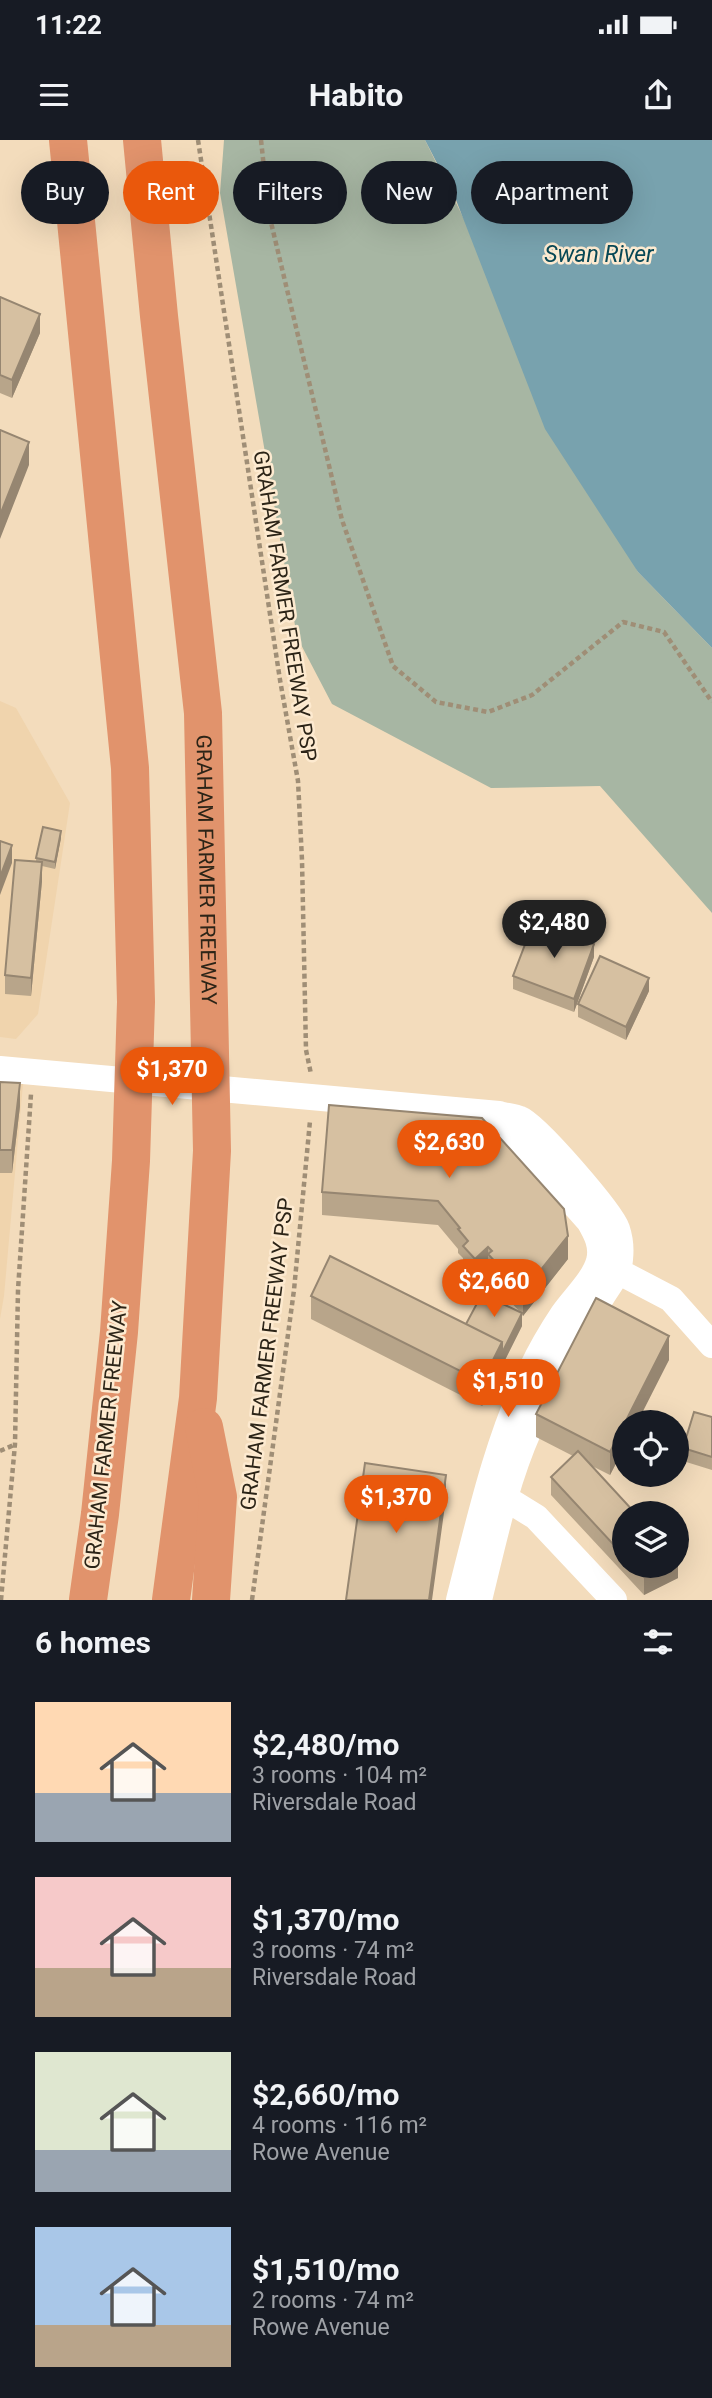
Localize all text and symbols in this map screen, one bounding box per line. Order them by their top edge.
text: 11:22 [35,10,102,40]
icon: menu [35,76,73,114]
text: Habito [309,76,403,114]
icon: share [639,76,677,114]
chip: Buy [21,161,109,224]
chip: Rent [123,161,219,224]
chip: Filters [233,161,347,224]
chip: New [361,161,457,224]
chip: Apartment [471,161,633,224]
water label: Swan River [544,241,655,268]
street label: GRAHAM FARMER FREEWAY PSP [249,449,321,763]
street label: GRAHAM FARMER FREEWAY [191,734,221,1006]
pin: $2,480 [497,900,611,960]
text: $2,480 [518,909,590,936]
pin: $1,370 [115,1048,229,1107]
text: $1,370 [136,1056,208,1083]
pin: $2,630 [392,1121,506,1180]
text: $2,630 [413,1129,485,1156]
street label: GRAHAM FARMER FREEWAY PSP [236,1197,298,1511]
pin: $2,660 [437,1260,551,1319]
text: $2,660 [458,1268,530,1295]
street label: GRAHAM FARMER FREEWAY [80,1299,132,1571]
pin: $1,510 [451,1360,565,1419]
text: $1,510 [472,1368,544,1395]
map controls [612,1410,689,1578]
button: locate [612,1410,689,1487]
pin: $1,370 [339,1476,453,1535]
text: $1,370 [360,1484,432,1511]
button: layers [612,1501,689,1578]
icon: filters [639,1623,677,1661]
text: 6 homes [35,1625,151,1660]
text: $2,480/mo [252,1727,400,1762]
icon: home [91,1730,175,1814]
text: 3 rooms · 104 m² [252,1762,427,1789]
text: Riversdale Road [252,1789,416,1816]
text: $1,370/mo [252,1902,400,1937]
icon: home [91,1905,175,1989]
text: 3 rooms · 74 m² [252,1937,414,1964]
text: Riversdale Road [252,1964,416,1991]
text: $2,660/mo [252,2077,400,2112]
icon: home [91,2080,175,2164]
text: 4 rooms · 116 m² [252,2112,427,2139]
text: Rowe Avenue [252,2139,390,2166]
text: $1,510/mo [252,2252,400,2287]
icon: home [91,2255,175,2339]
text: 2 rooms · 74 m² [252,2287,414,2314]
text: Rowe Avenue [252,2314,390,2341]

